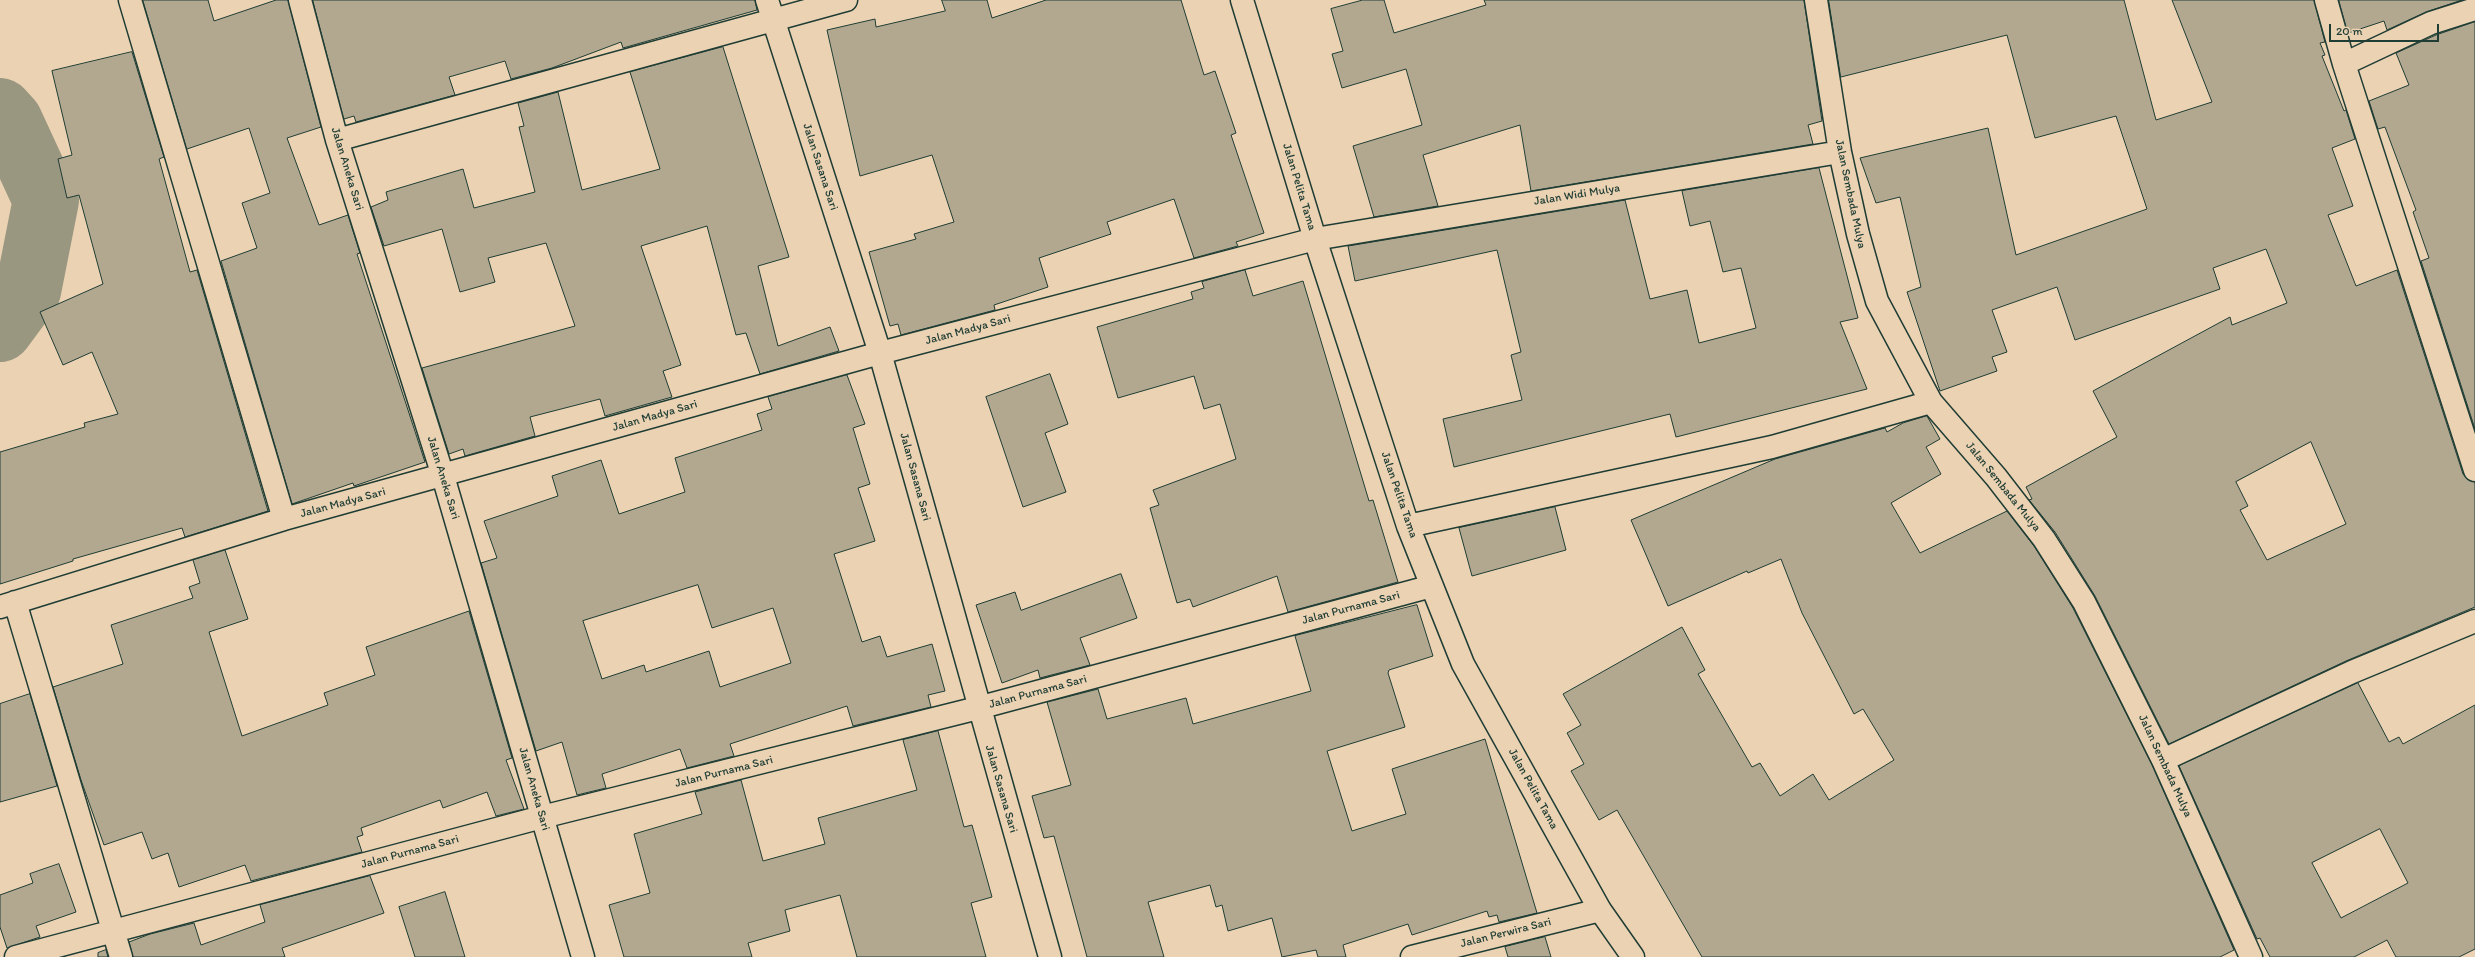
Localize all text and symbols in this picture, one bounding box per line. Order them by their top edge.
scale bar [2331,16,2441,42]
text: 20 m [2336,24,2363,38]
street label: Jalan Sasana Sari [799,122,841,212]
street label: Jalan Aneka Sari [328,126,366,212]
street label: Jalan Sembada Mulya [1831,138,1869,250]
street label: Jalan Pelita Tama [1279,142,1319,232]
street label: Jalan Widi Mulya [1533,181,1621,209]
street label: Jalan Madya Sari [924,312,1012,348]
street label: Jalan Madya Sari [611,397,699,435]
street label: Jalan Sasana Sari [896,431,934,523]
street label: Jalan Aneka Sari [424,435,462,521]
street label: Jalan Sembada Mulya [1962,439,2044,535]
street label: Jalan Pelita Tama [1378,450,1420,540]
street label: Jalan Madya Sari [299,485,387,521]
street label: Jalan Purnama Sari [1301,588,1401,628]
street label: Jalan Purnama Sari [988,672,1088,712]
street label: Jalan Sembada Mulya [2135,712,2195,820]
street label: Jalan Sasana Sari [982,743,1020,835]
street label: Jalan Aneka Sari [515,746,553,832]
street label: Jalan Pelita Tama [1505,746,1561,832]
street label: Jalan Purnama Sari [673,753,775,791]
street label: Jalan Purnama Sari [360,832,460,872]
street label: Jalan Perwira Sari [1459,915,1553,951]

